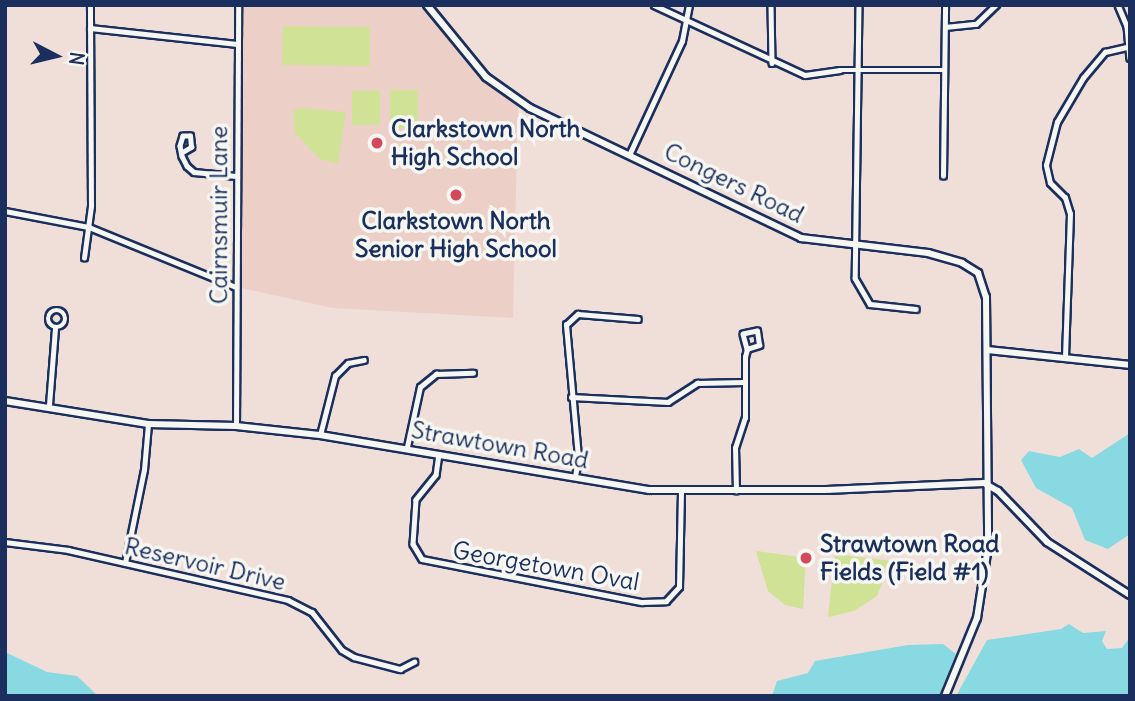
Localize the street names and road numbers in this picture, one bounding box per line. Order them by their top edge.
street label: Cairnsmuir Lane [205,126,233,304]
street label: Congers Road [659,137,809,229]
street label: Strawtown Road [409,415,591,475]
street label: Reservoir Drive [122,532,288,596]
street label: Georgetown Oval [451,535,641,597]

